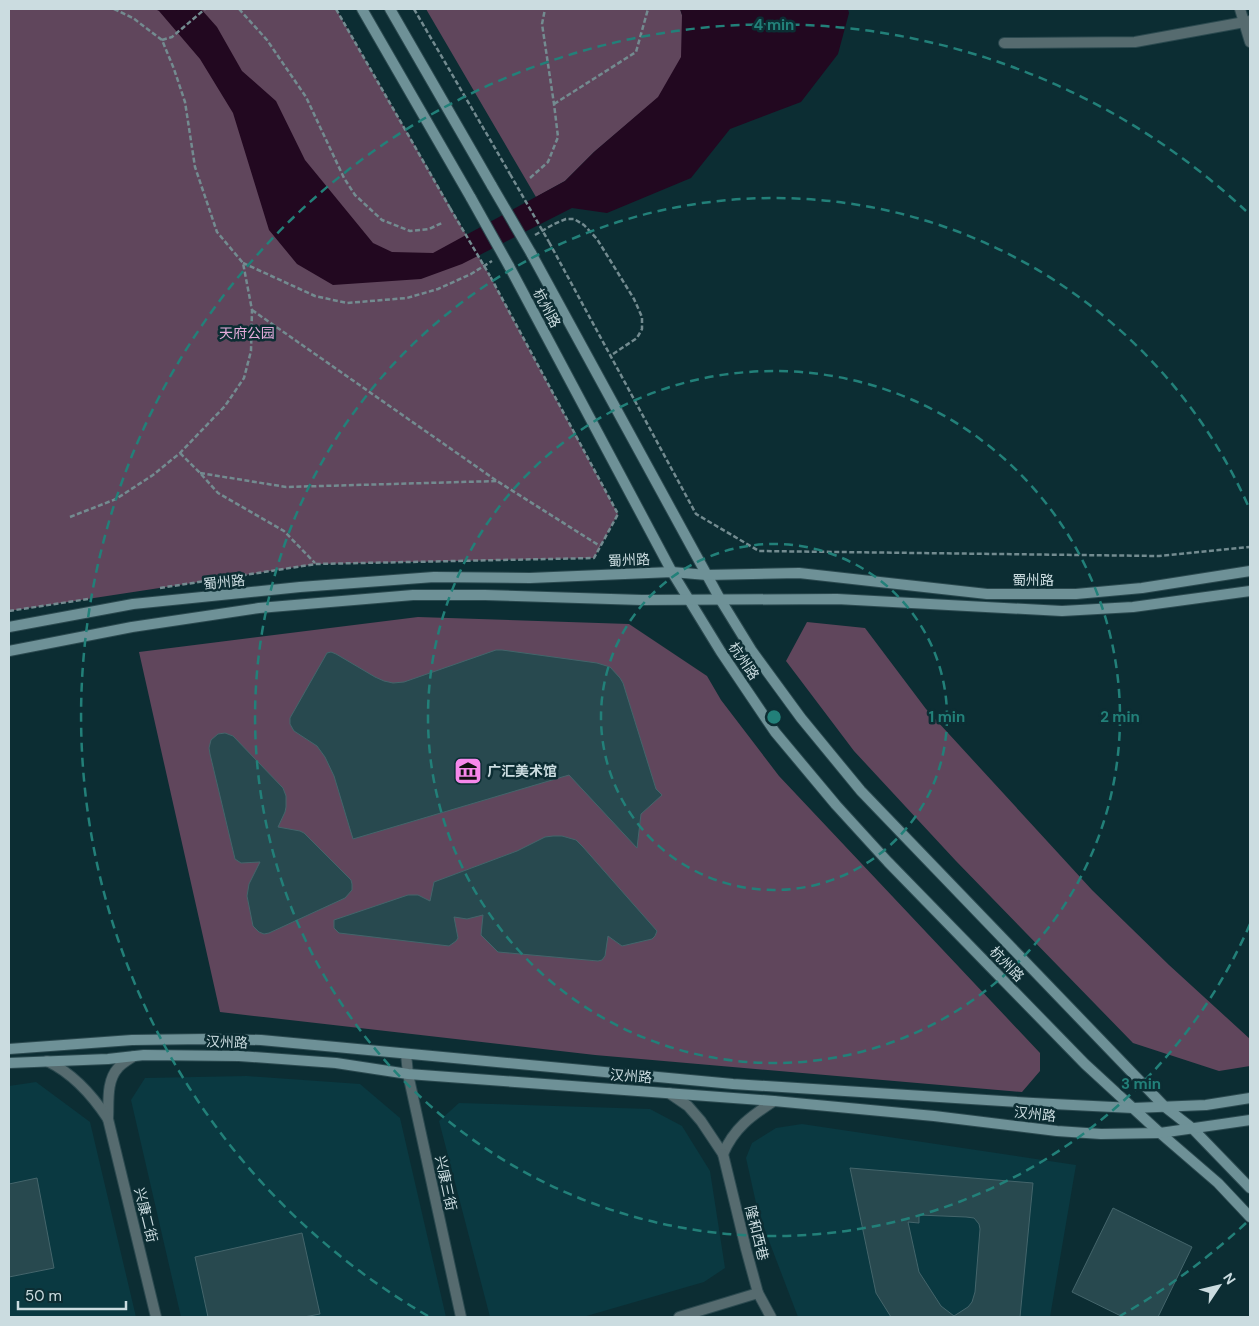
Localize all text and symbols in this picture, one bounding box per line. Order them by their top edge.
text: 4 min [754,15,794,35]
street label: 杭州路 [529,285,565,331]
park label: 天府公园 [219,324,275,342]
street label: 蜀州路 [608,550,650,570]
street label: 蜀州路 [202,571,246,593]
street label: 蜀州路 [1012,571,1054,589]
street label: 杭州路 [725,639,763,683]
text: 1 min [929,707,965,727]
text: 2 min [1100,707,1140,727]
centre of rings [765,708,783,726]
museum icon: 广汇美术馆 [453,756,483,786]
place label: 广汇美术馆 [487,762,557,780]
street label: 杭州路 [986,943,1028,985]
street label: 汉州路 [206,1032,248,1052]
street label: 汉州路 [609,1066,653,1086]
text: 3 min [1121,1074,1161,1094]
street label: 汉州路 [1013,1103,1057,1125]
street label: 兴康三街 [431,1154,461,1212]
street label: 兴康二街 [130,1186,162,1244]
street label: 隆和西巷 [741,1204,773,1262]
north arrow [1194,1261,1244,1311]
text: N [1219,1269,1240,1288]
scale bar [18,1278,125,1310]
text: 50 m [25,1286,62,1306]

